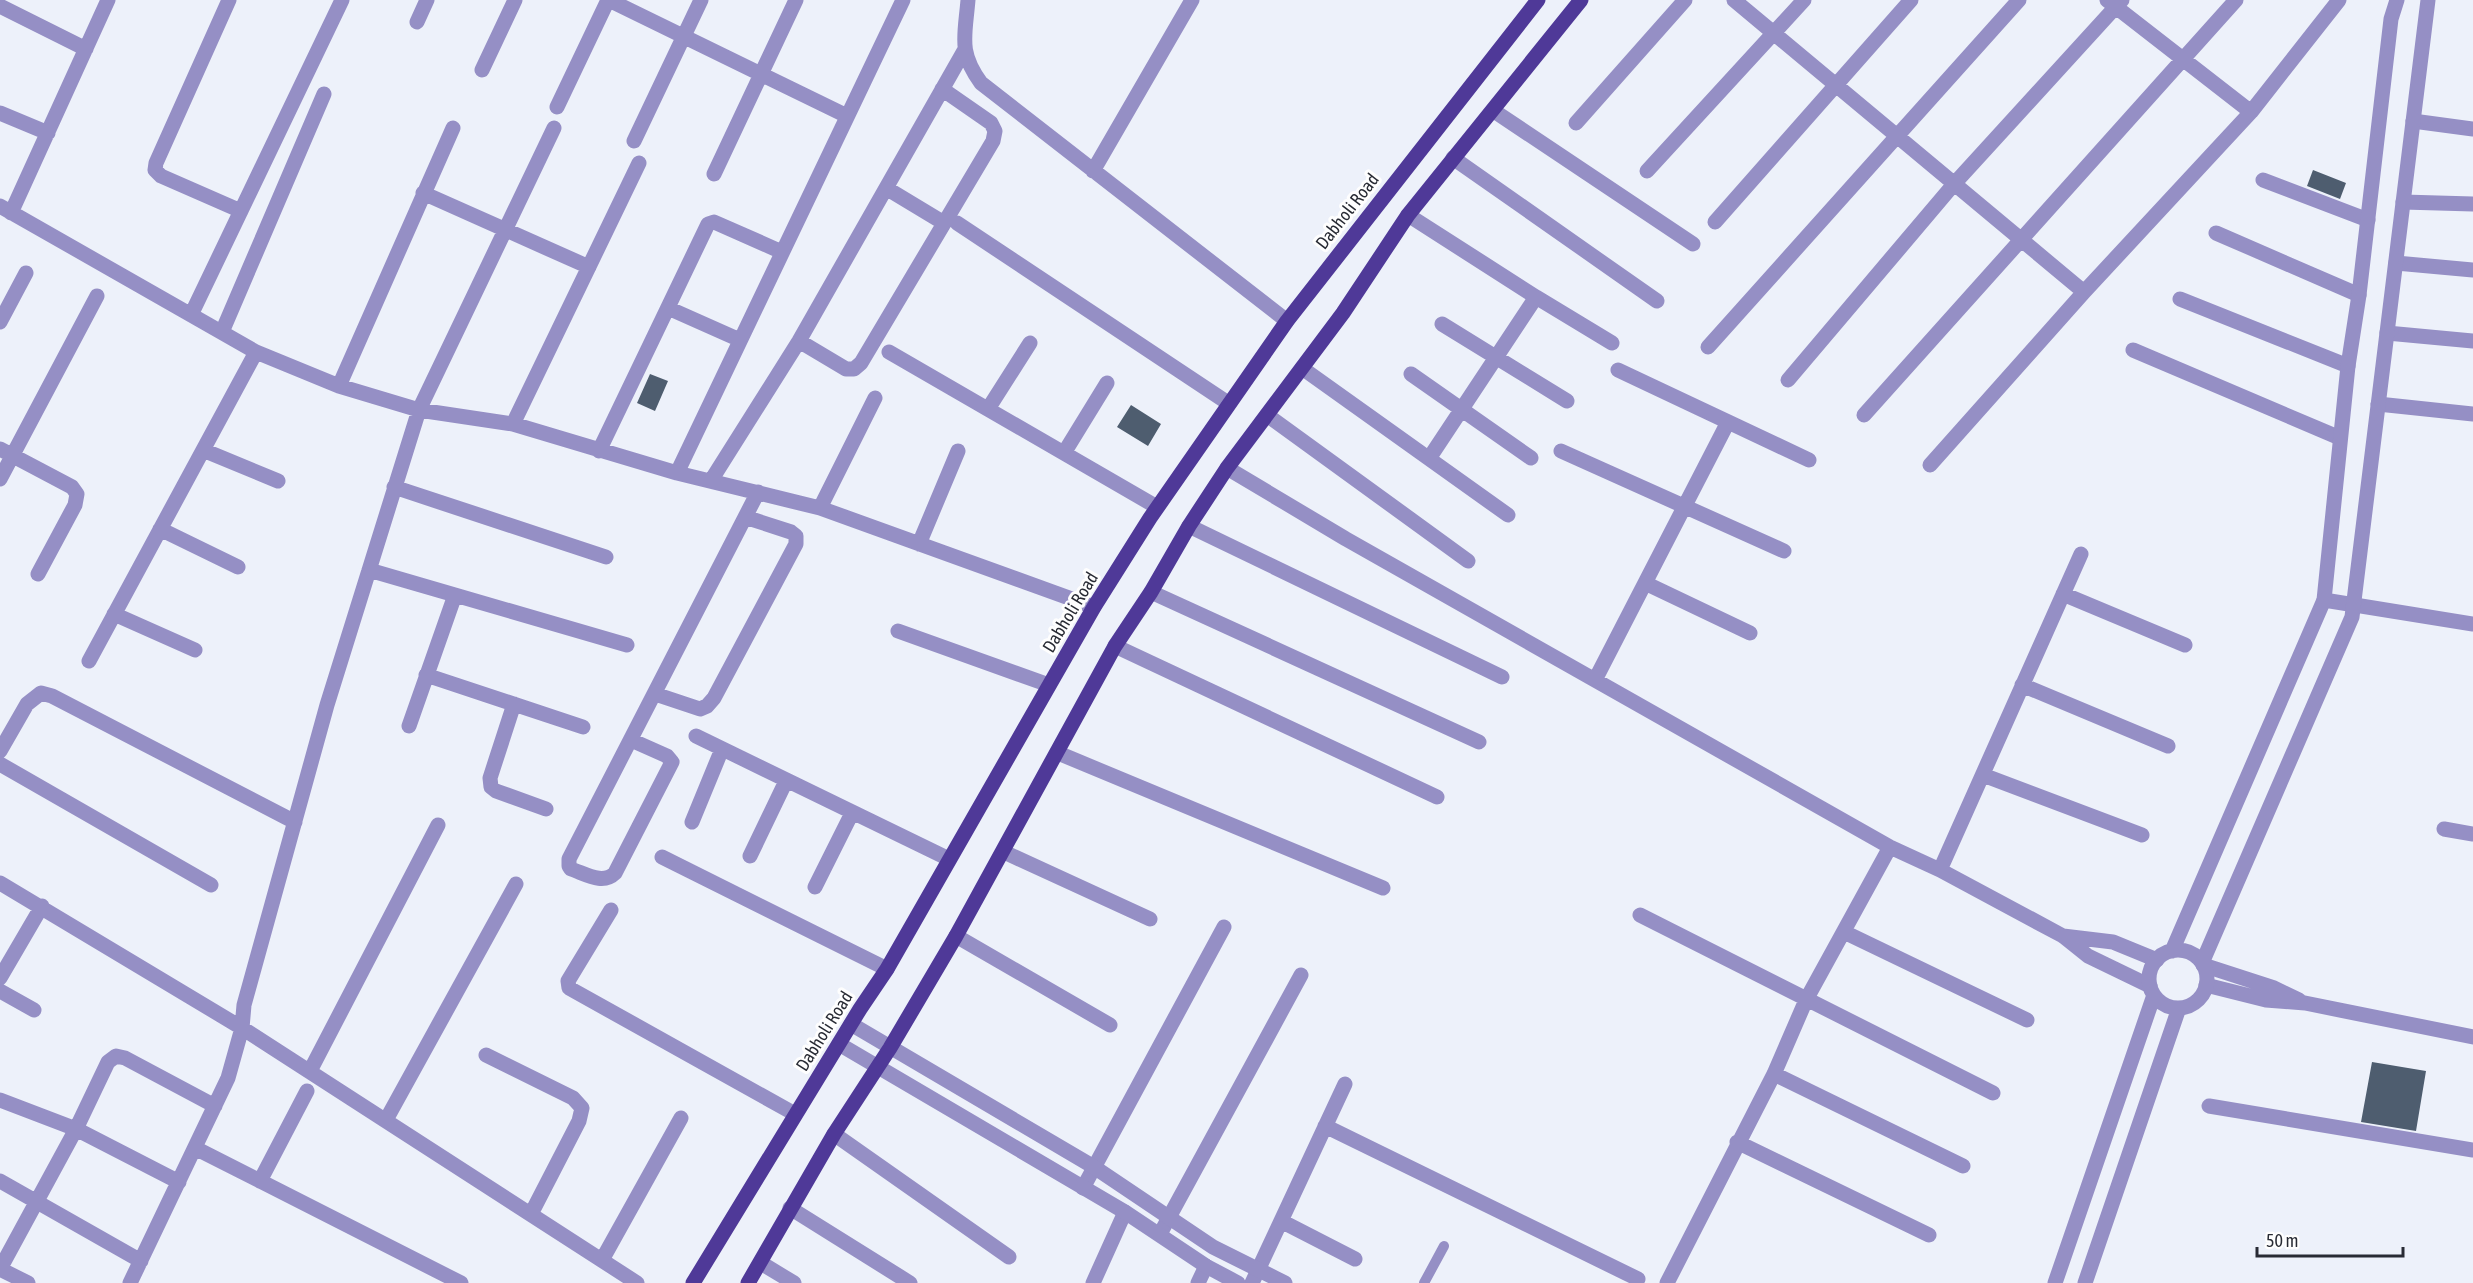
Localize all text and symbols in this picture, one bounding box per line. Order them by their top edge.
street label: Dabholi Road [1311,169,1383,253]
street label: Dabholi Road [1038,568,1102,656]
street label: Dabholi Road [791,987,857,1075]
scale bar [2257,1220,2402,1258]
text: 50 m [2266,1230,2298,1251]

